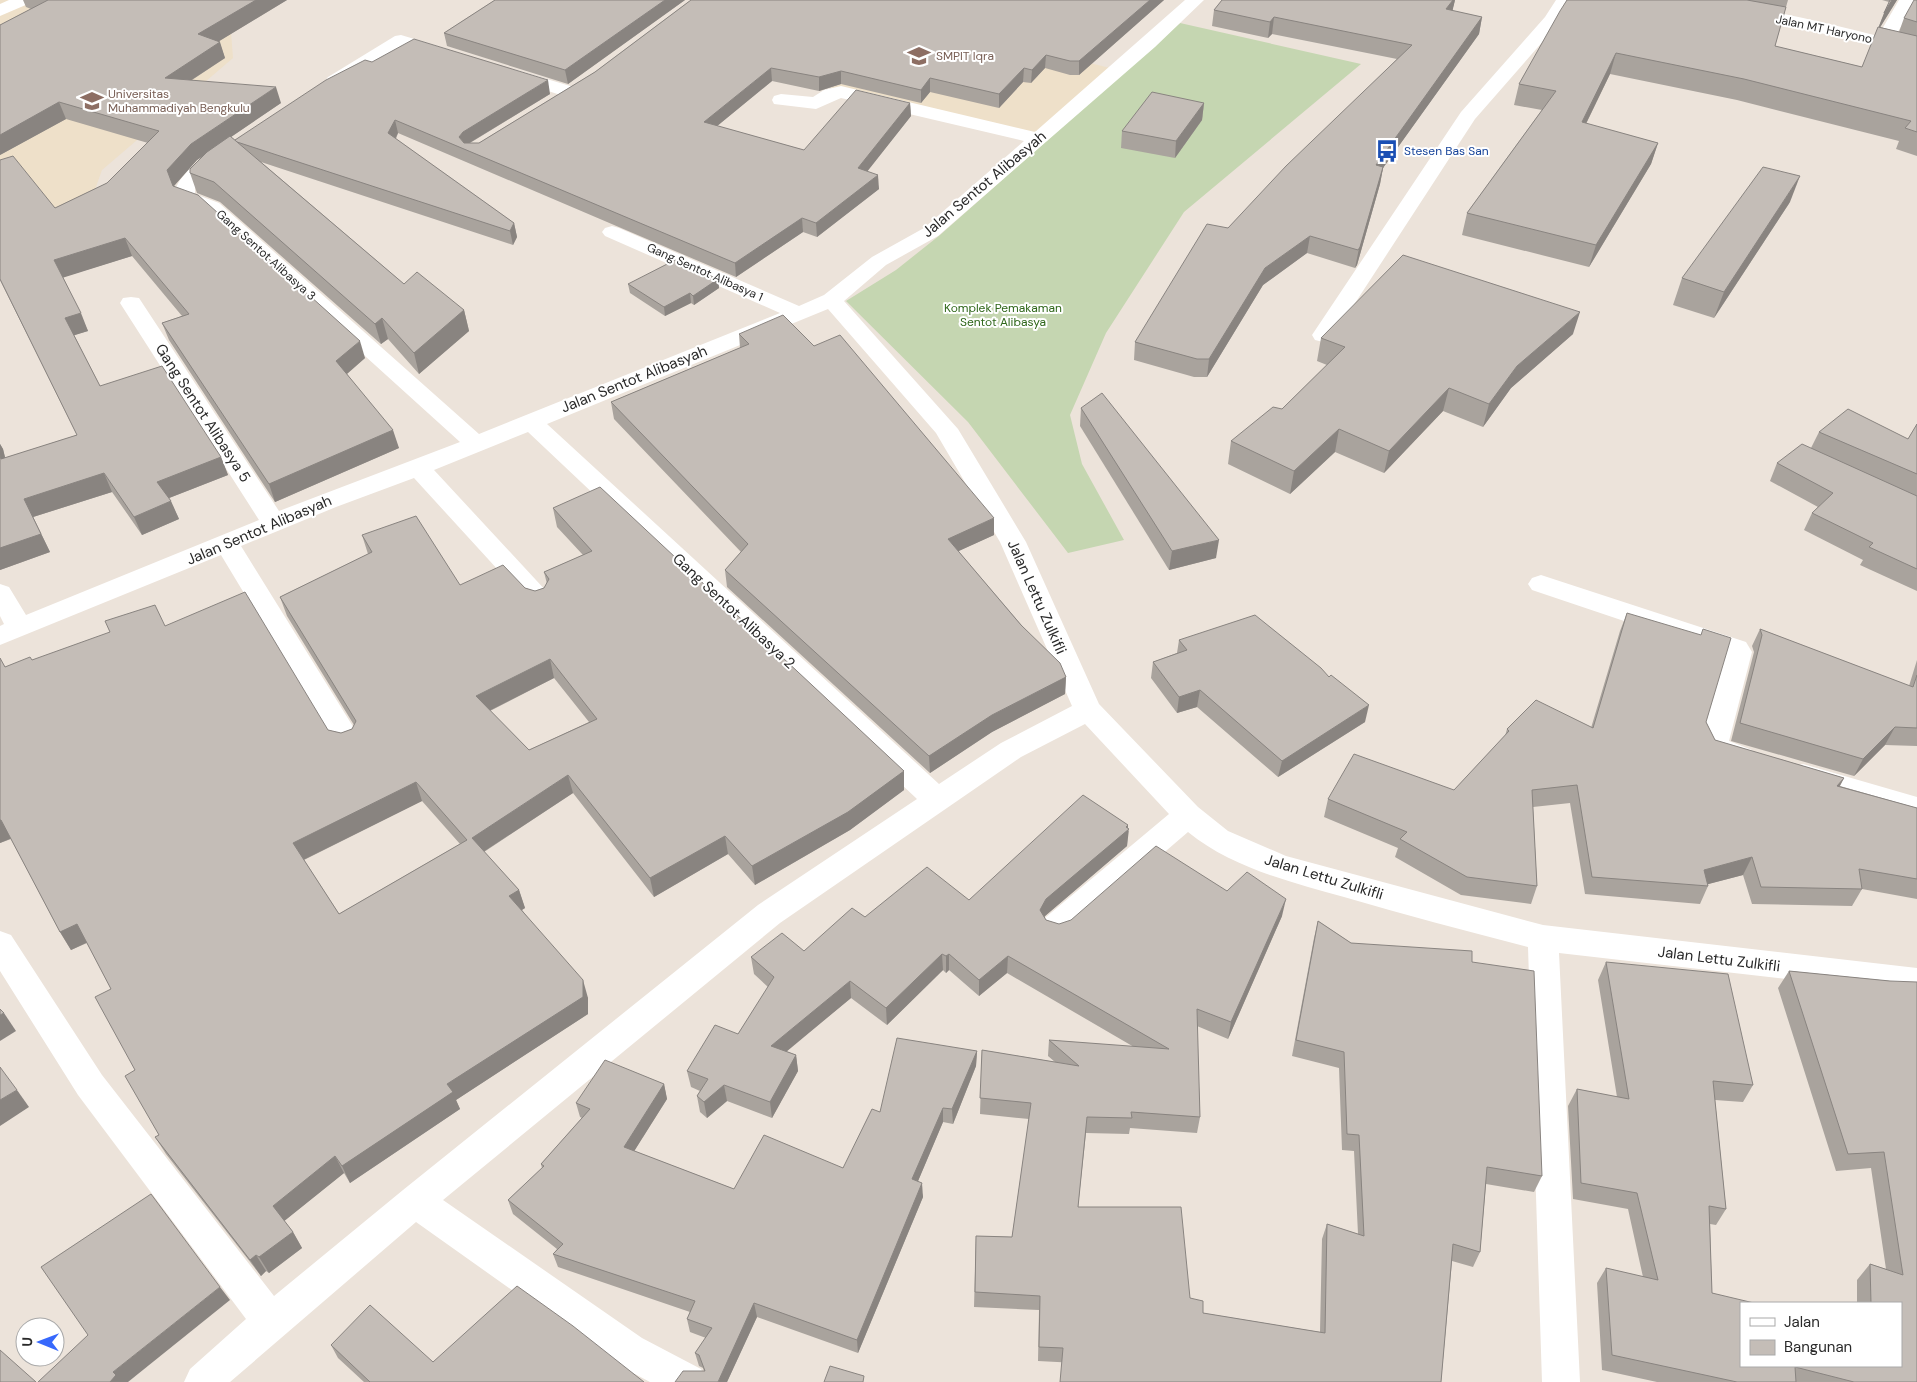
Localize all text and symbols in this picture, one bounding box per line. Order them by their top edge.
street label: Jalan MT Haryono [1774,11,1874,47]
school or university icon: SMPIT Iqra [906,43,932,69]
place label: SMPIT Iqra [936,48,994,64]
place label: Universitas Muhammadiyah Bengkulu [108,86,250,116]
school or university icon: Universitas Muhammadiyah Bengkulu [79,88,105,114]
street label: Jalan Sentot Alibasyah [918,126,1050,242]
bus stop icon: Stesen Bas San [1374,138,1400,164]
place label: Stesen Bas San [1404,143,1489,159]
street label: Gang Sentot Alibasya 3 [213,206,319,304]
street label: Gang Sentot Alibasya 1 [644,239,766,305]
park label: Komplek Pemakaman Sentot Alibasya [944,300,1062,330]
street label: Gang Sentot Alibasya 5 [151,340,255,486]
street label: Jalan Sentot Alibasyah [558,340,710,418]
street label: Jalan Sentot Alibasyah [183,490,335,570]
street label: Jalan Lettu Zulkifli [1003,537,1071,657]
street label: Gang Sentot Alibasya 2 [668,549,800,673]
street label: Jalan Lettu Zulkifli [1262,849,1386,905]
street label: Jalan Lettu Zulkifli [1657,942,1781,976]
legend [1740,1302,1902,1367]
text: Jalan [1784,1312,1820,1332]
north arrow [15,1317,65,1367]
text: U [18,1337,36,1347]
text: Bangunan [1784,1337,1852,1357]

